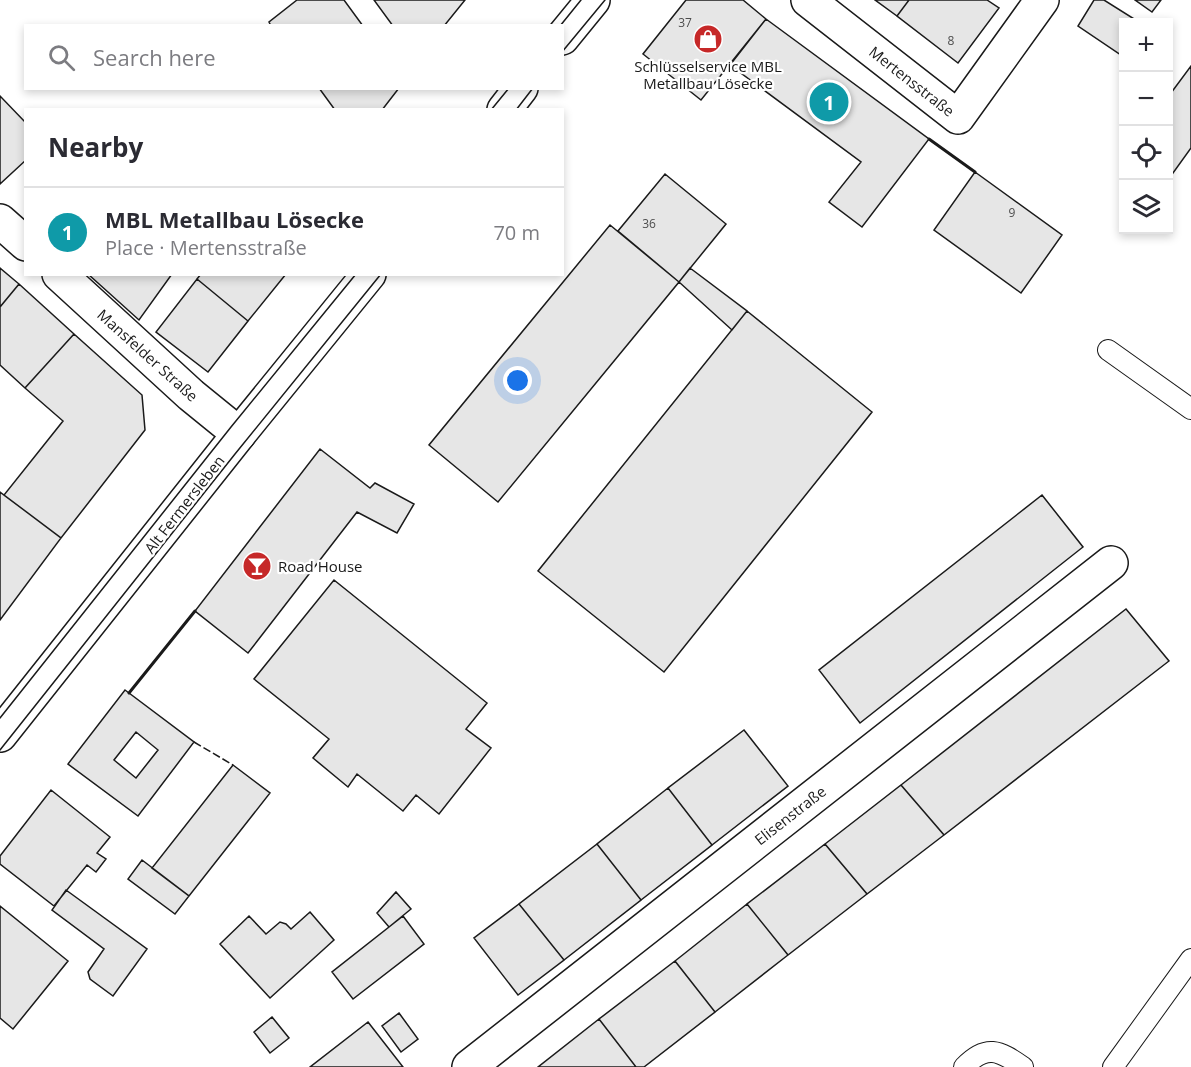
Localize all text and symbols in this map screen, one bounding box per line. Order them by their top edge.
house number: 37 [678,14,692,31]
map controls [1119,18,1173,234]
button: + [1119,18,1173,72]
shop icon: Schlüsselservice MBL Metallbau Lösecke [692,23,724,55]
search box [24,24,564,90]
house number: 8 [948,32,955,49]
icon: search [45,41,78,74]
street label: Mertensstraße [865,41,959,121]
text: Search here [93,42,216,72]
place label: Schlüsselservice MBL Metallbau Lösecke [634,56,782,93]
button: − [1119,72,1173,126]
pin: 1 [810,80,848,124]
button: locate [1119,126,1173,180]
text: Nearby [48,129,143,165]
button: layers [1119,180,1173,234]
text: MBL Metallbau Lösecke [105,204,364,234]
house number: 9 [1009,204,1016,221]
house number: 36 [642,215,656,232]
text: 1 [62,219,73,246]
text: 70 m [493,219,540,246]
text: Place · Mertensstraße [105,234,307,261]
street label: Mansfelder Straße [93,304,203,406]
your location [503,366,532,395]
street label: Alt Fermersleben [139,451,229,557]
bar icon: Road House [241,550,273,582]
place label: Road House [278,556,363,576]
street label: Elisenstraße [750,781,830,849]

